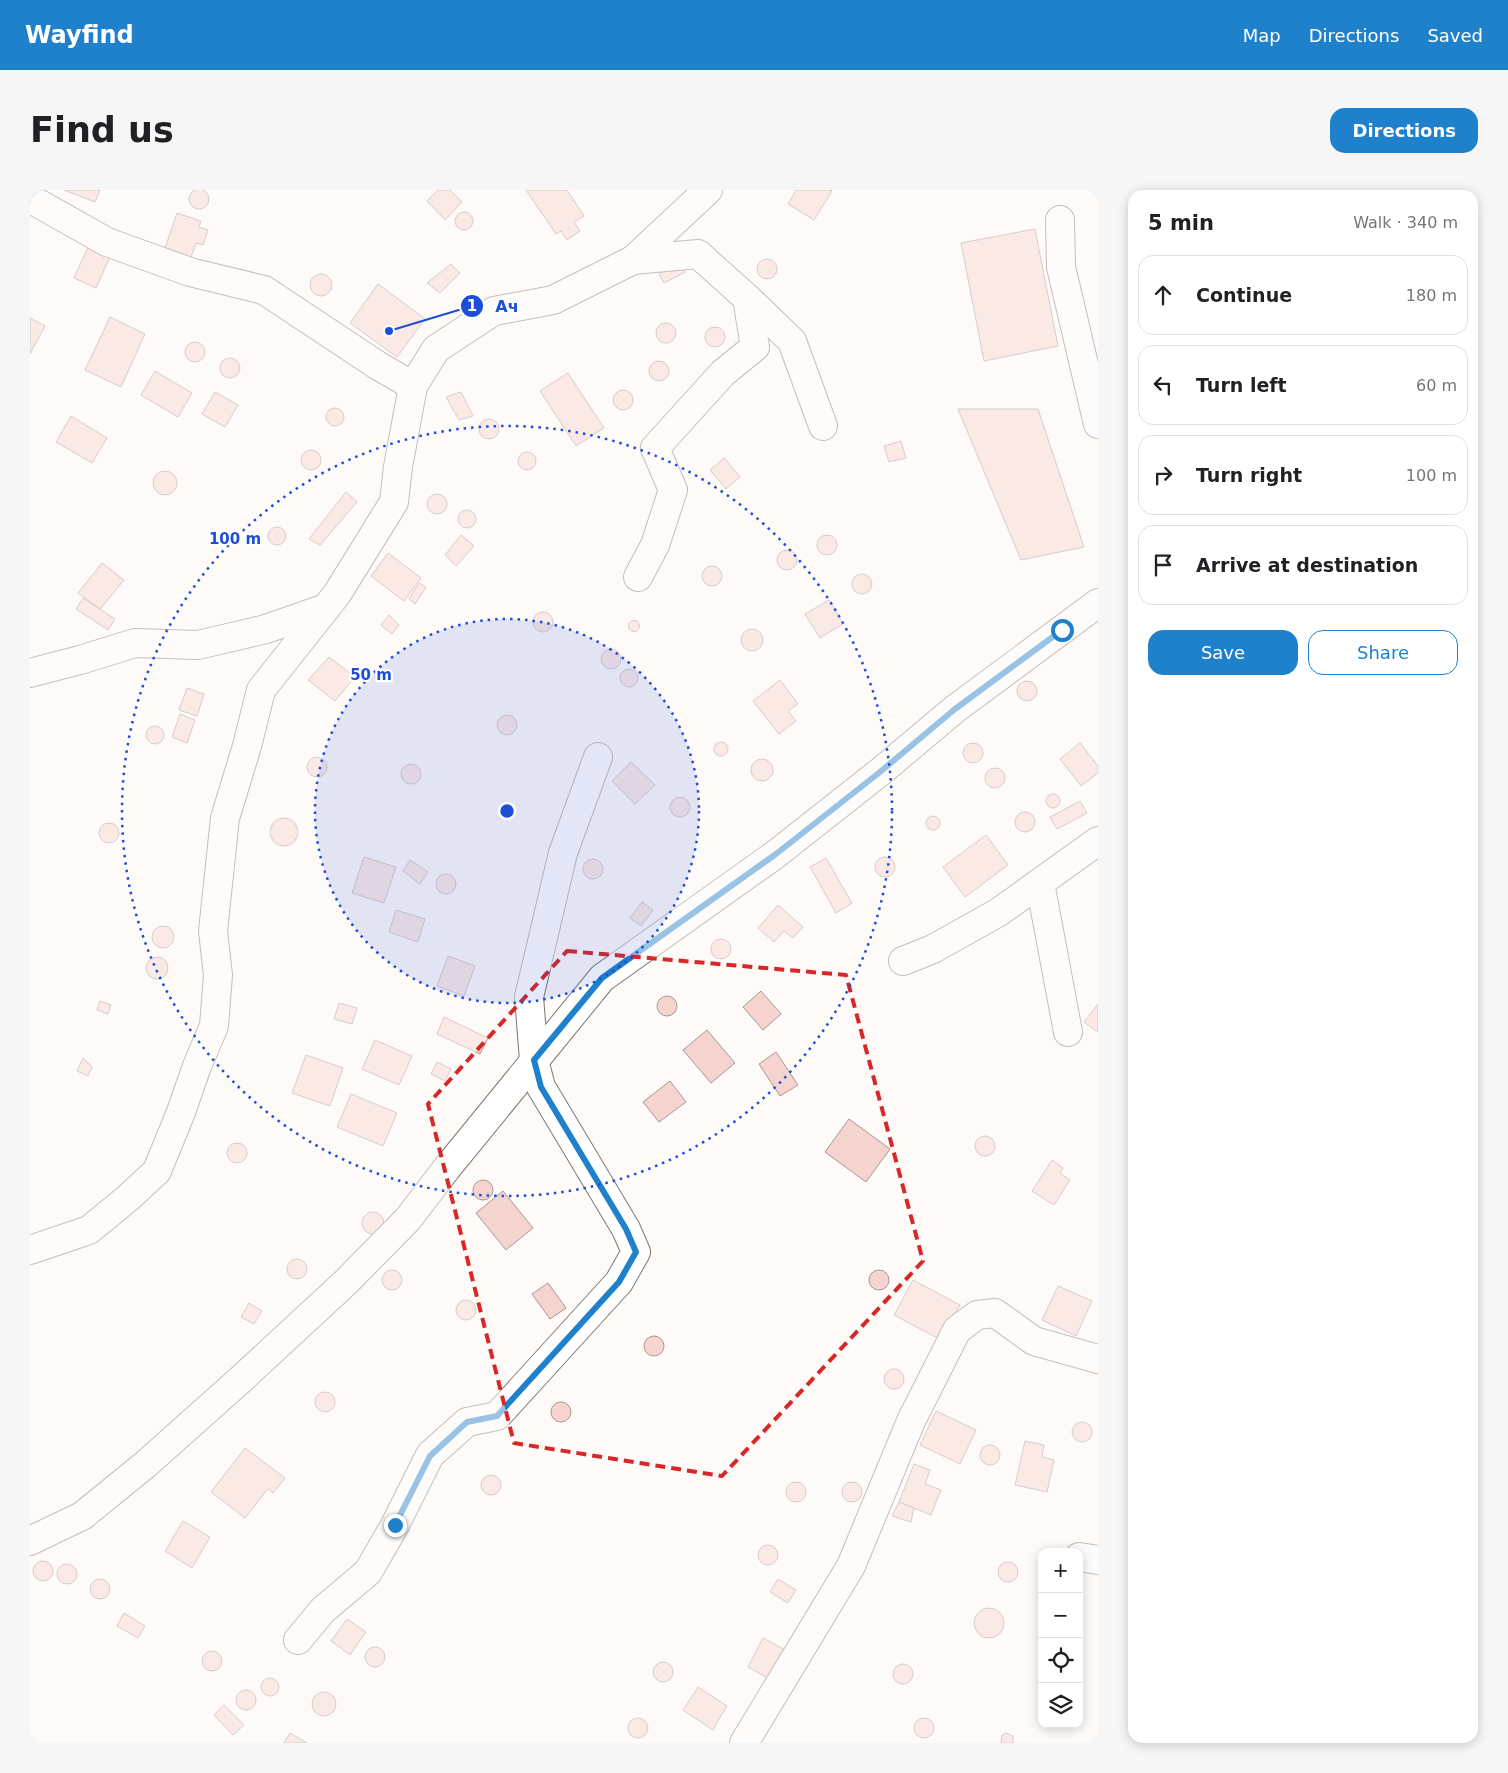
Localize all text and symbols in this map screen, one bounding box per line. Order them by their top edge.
text: Wayfind [25,21,134,49]
text: Map [1243,25,1281,46]
text: Directions [1309,25,1399,46]
text: Saved [1427,25,1483,46]
button: Directions [1330,108,1478,153]
text: Find us [30,110,174,150]
text: 5 min [1148,211,1214,235]
text: Walk · 340 m [1353,213,1458,232]
icon: ahead [1149,281,1177,309]
text: Continue [1196,284,1292,306]
text: 180 m [1406,286,1457,305]
callout: Ач [460,291,528,322]
text: 1 [467,297,477,315]
text: Ач [495,297,519,316]
icon: left [1149,371,1177,399]
text: Turn left [1196,374,1287,396]
text: 60 m [1416,376,1457,395]
icon: right [1149,461,1177,489]
text: Turn right [1196,464,1302,486]
text: 100 m [1406,466,1457,485]
text: 100 m [209,530,261,548]
icon: arrive [1149,551,1177,579]
text: Arrive at destination [1196,554,1418,576]
route start [1051,619,1074,642]
button: Save [1148,630,1298,675]
button: Share [1308,630,1458,675]
text: 50 m [350,666,392,684]
centre of rings [498,802,516,820]
route end [384,1514,407,1537]
map controls [1038,1548,1083,1728]
button: + [1038,1548,1083,1593]
button: − [1038,1593,1083,1638]
button: locate [1038,1638,1083,1683]
button: layers [1038,1683,1083,1728]

